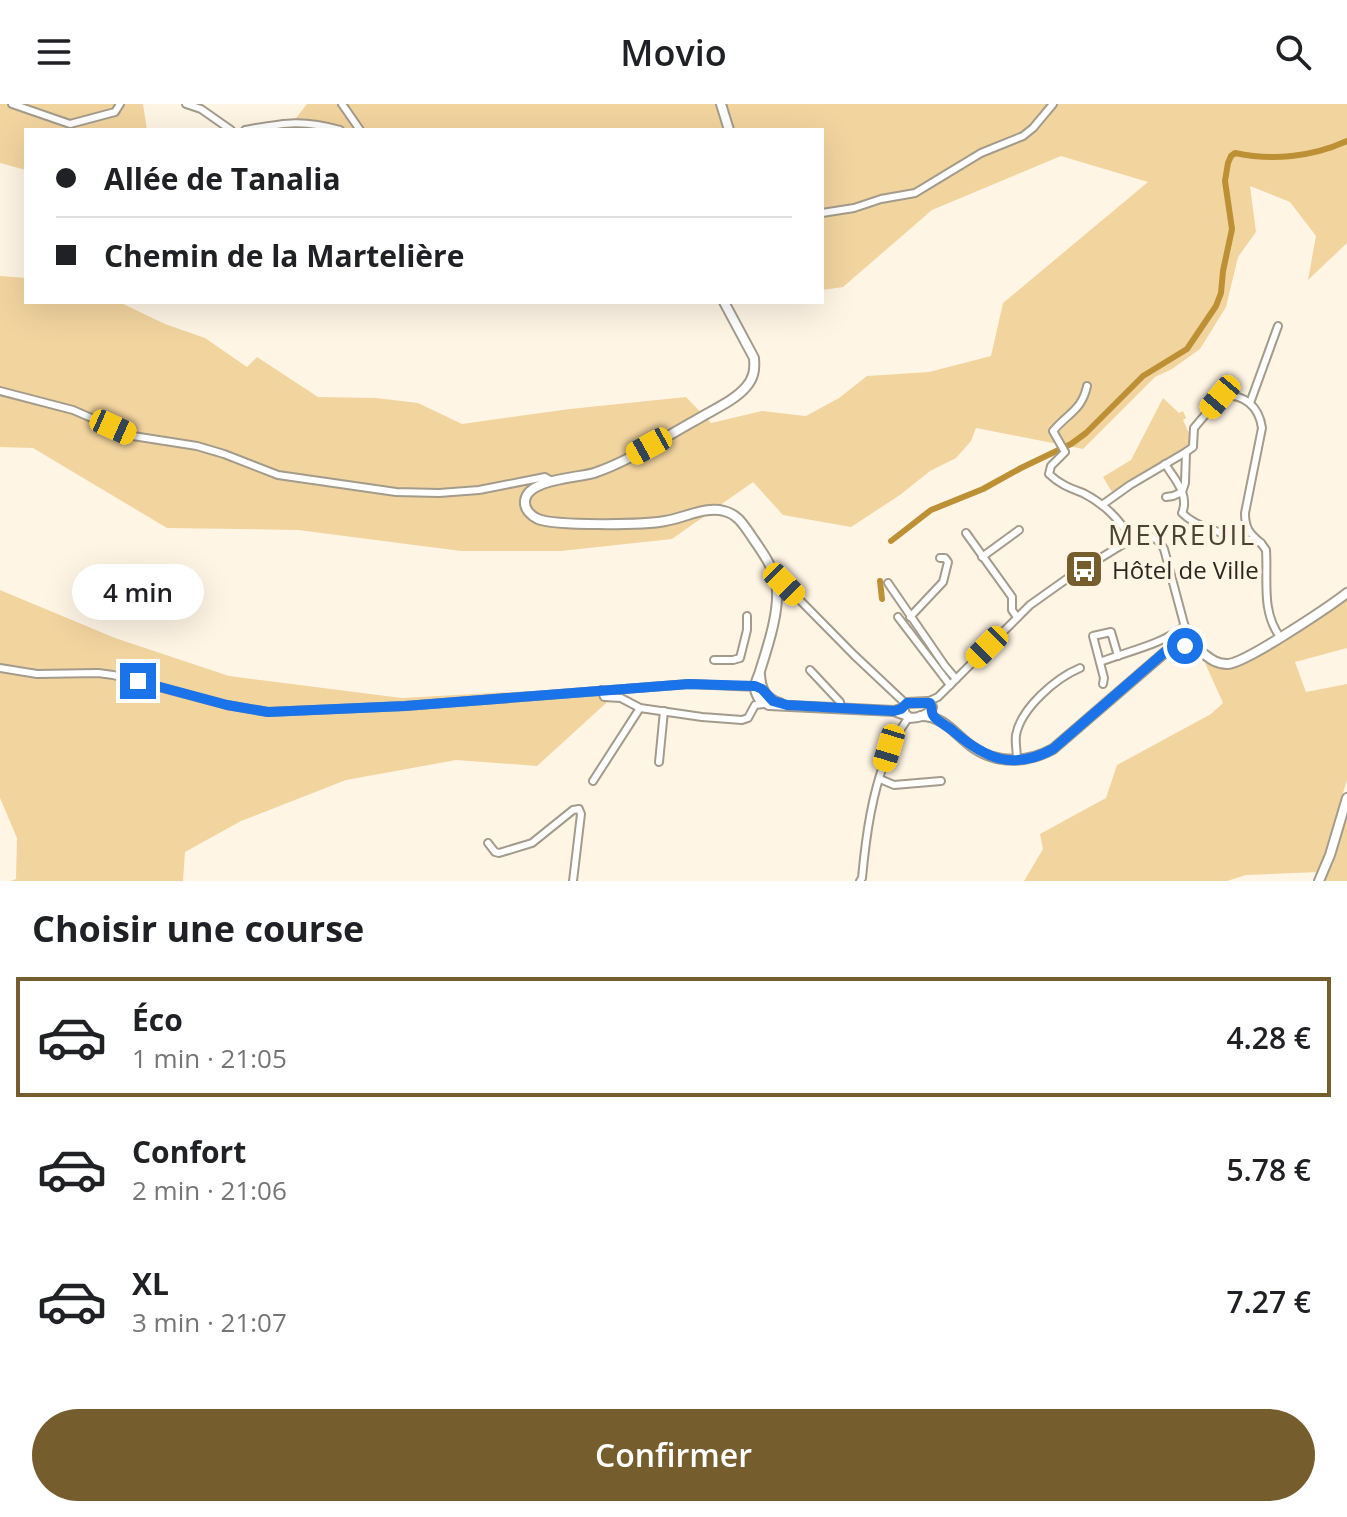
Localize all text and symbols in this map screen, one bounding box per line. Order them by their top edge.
text: Movio [620,28,727,77]
icon: menu [32,30,76,74]
icon: search [1271,30,1315,74]
text: Allée de Tanalia [104,158,341,199]
text: Chemin de la Martelière [104,235,464,276]
car [1195,371,1245,423]
car [86,406,140,448]
car [622,424,676,468]
district label: MEYREUIL [1108,515,1256,553]
bus stop icon: Hôtel de Ville [1063,548,1105,590]
place label: Hôtel de Ville [1112,553,1259,586]
car [759,558,809,610]
callout: 4 min [72,565,204,621]
text: 4 min [103,574,173,610]
car [962,622,1012,672]
route start [1167,628,1203,664]
route end [120,663,156,699]
car [871,722,907,774]
text: Choisir une course [32,904,364,953]
text: Éco [132,999,183,1040]
icon: car [36,1001,108,1073]
text: 4.28 € [1226,1017,1311,1058]
text: 1 min · 21:05 [132,1040,287,1076]
text: Confort [132,1131,246,1172]
icon: car [36,1133,108,1205]
text: 5.78 € [1226,1149,1311,1190]
text: 2 min · 21:06 [132,1172,287,1208]
text: XL [132,1263,169,1304]
icon: car [36,1265,108,1337]
text: 7.27 € [1226,1281,1311,1322]
text: 3 min · 21:07 [132,1304,287,1340]
button: Confirmer [32,1409,1315,1501]

